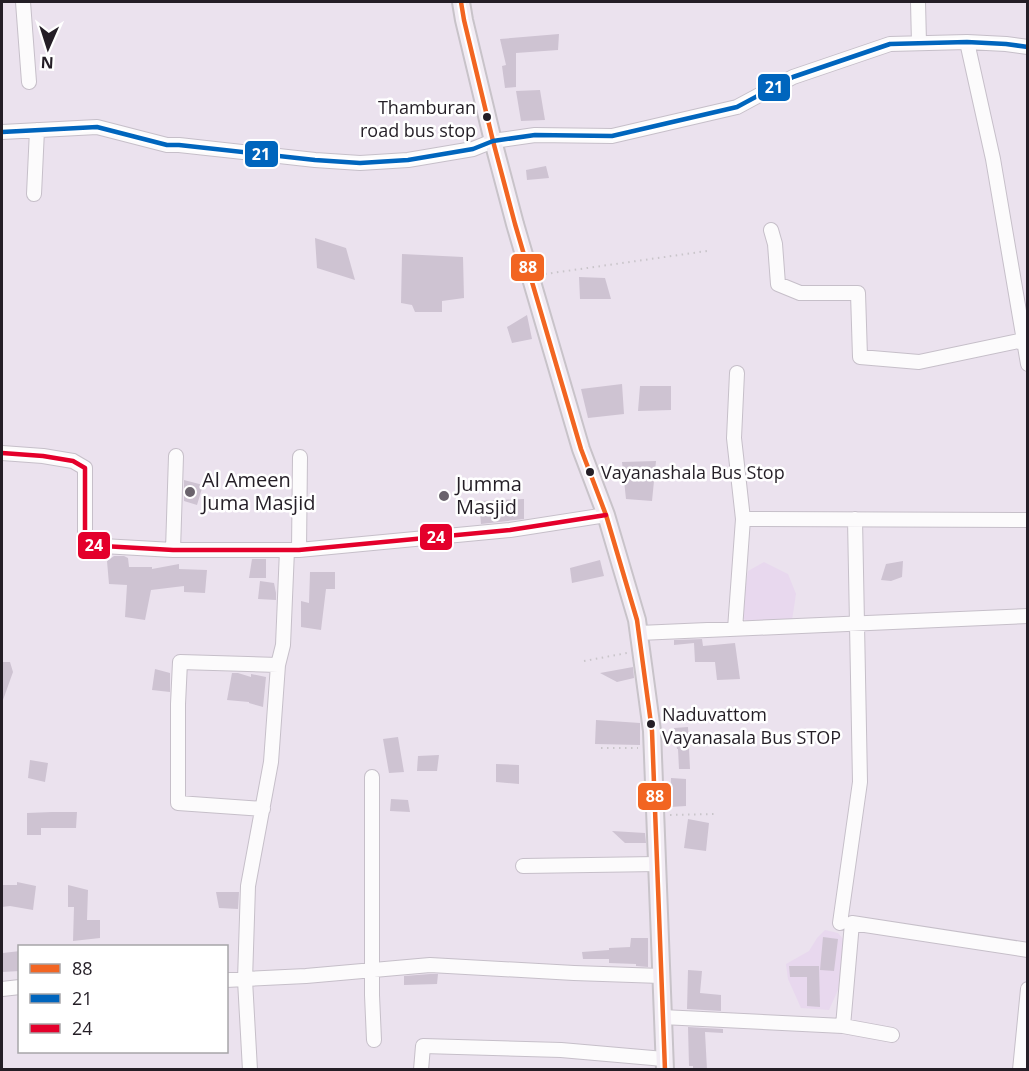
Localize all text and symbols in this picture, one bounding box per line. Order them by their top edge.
north arrow [18,18,78,78]
text: N [40,52,54,74]
line badge: 21 [757,73,791,102]
text: 21 [765,76,783,98]
place label: Thamburan road bus stop [360,95,476,142]
marker: Thamburan road bus stop [481,111,493,123]
line badge: 21 [244,140,279,168]
text: 21 [252,143,270,165]
line badge: 88 [510,253,545,282]
text: 88 [519,256,537,278]
place label: Vayanashala Bus Stop [601,460,785,484]
place label: Al Ameen Juma Masjid [200,466,315,516]
marker: Vayanashala Bus Stop [584,466,596,478]
place label: Jumma Masjid [454,470,522,520]
marker: Al Ameen Juma Masjid [183,485,197,499]
marker: Jumma Masjid [437,489,451,503]
line badge: 24 [419,523,453,551]
text: 24 [427,526,445,548]
line badge: 24 [77,531,111,560]
text: 24 [85,534,103,556]
place label: Naduvattom Vayanasala Bus STOP [662,702,841,749]
marker: Naduvattom Vayanasala Bus STOP [645,718,657,730]
line badge: 88 [637,782,672,811]
text: 88 [646,785,664,807]
legend [18,945,228,1053]
text: 88 [72,956,93,980]
text: 21 [72,986,93,1010]
text: 24 [72,1016,93,1040]

